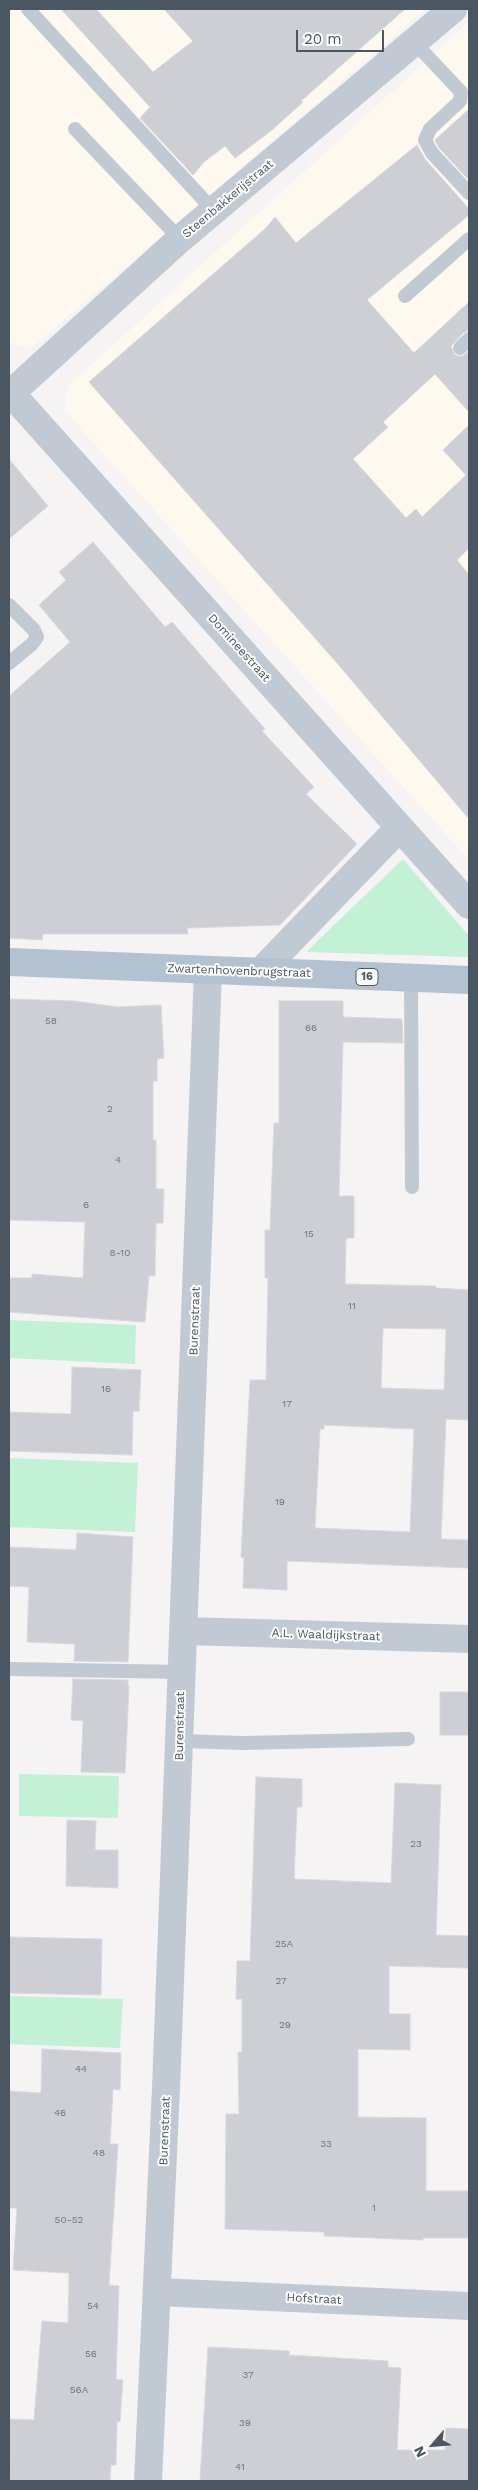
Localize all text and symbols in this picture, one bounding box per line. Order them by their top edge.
scale bar [298,20,386,52]
text: 20 m [304,30,342,48]
street label: Steenbakkerijstraat [180,157,276,241]
street label: Domineestraat [205,611,273,685]
street label: Zwartenhovenbrugstraat [167,961,311,981]
road number: 16 [356,969,378,986]
house number: 58 [45,1015,57,1027]
house number: 66 [305,1022,317,1034]
house number: 2 [107,1103,113,1115]
house number: 4 [115,1154,121,1166]
house number: 6 [83,1199,89,1211]
house number: 15 [304,1228,314,1240]
house number: 8-10 [110,1247,130,1259]
street label: Burenstraat [187,1286,203,1356]
house number: 11 [348,1300,356,1312]
house number: 16 [101,1383,111,1395]
house number: 17 [282,1398,292,1410]
house number: 19 [275,1496,285,1508]
street label: A.L. Waaldijkstraat [271,1626,381,1644]
street label: Burenstraat [172,1692,188,1760]
house number: 23 [410,1838,422,1850]
house number: 25A [275,1938,293,1950]
house number: 27 [275,1975,287,1987]
house number: 29 [279,2019,291,2031]
house number: 44 [75,2063,87,2075]
street label: Burenstraat [157,2096,173,2166]
house number: 46 [54,2107,66,2119]
house number: 33 [320,2138,332,2150]
house number: 48 [93,2147,105,2159]
house number: 1 [372,2202,376,2214]
house number: 50-52 [55,2214,83,2226]
street label: Hofstraat [286,2290,342,2308]
house number: 54 [87,2300,99,2312]
house number: 56 [85,2348,97,2360]
house number: 37 [242,2369,254,2381]
house number: 56A [70,2384,88,2396]
house number: 39 [239,2417,251,2429]
north arrow [408,2420,458,2470]
text: N [410,2444,429,2460]
house number: 41 [235,2461,245,2473]

